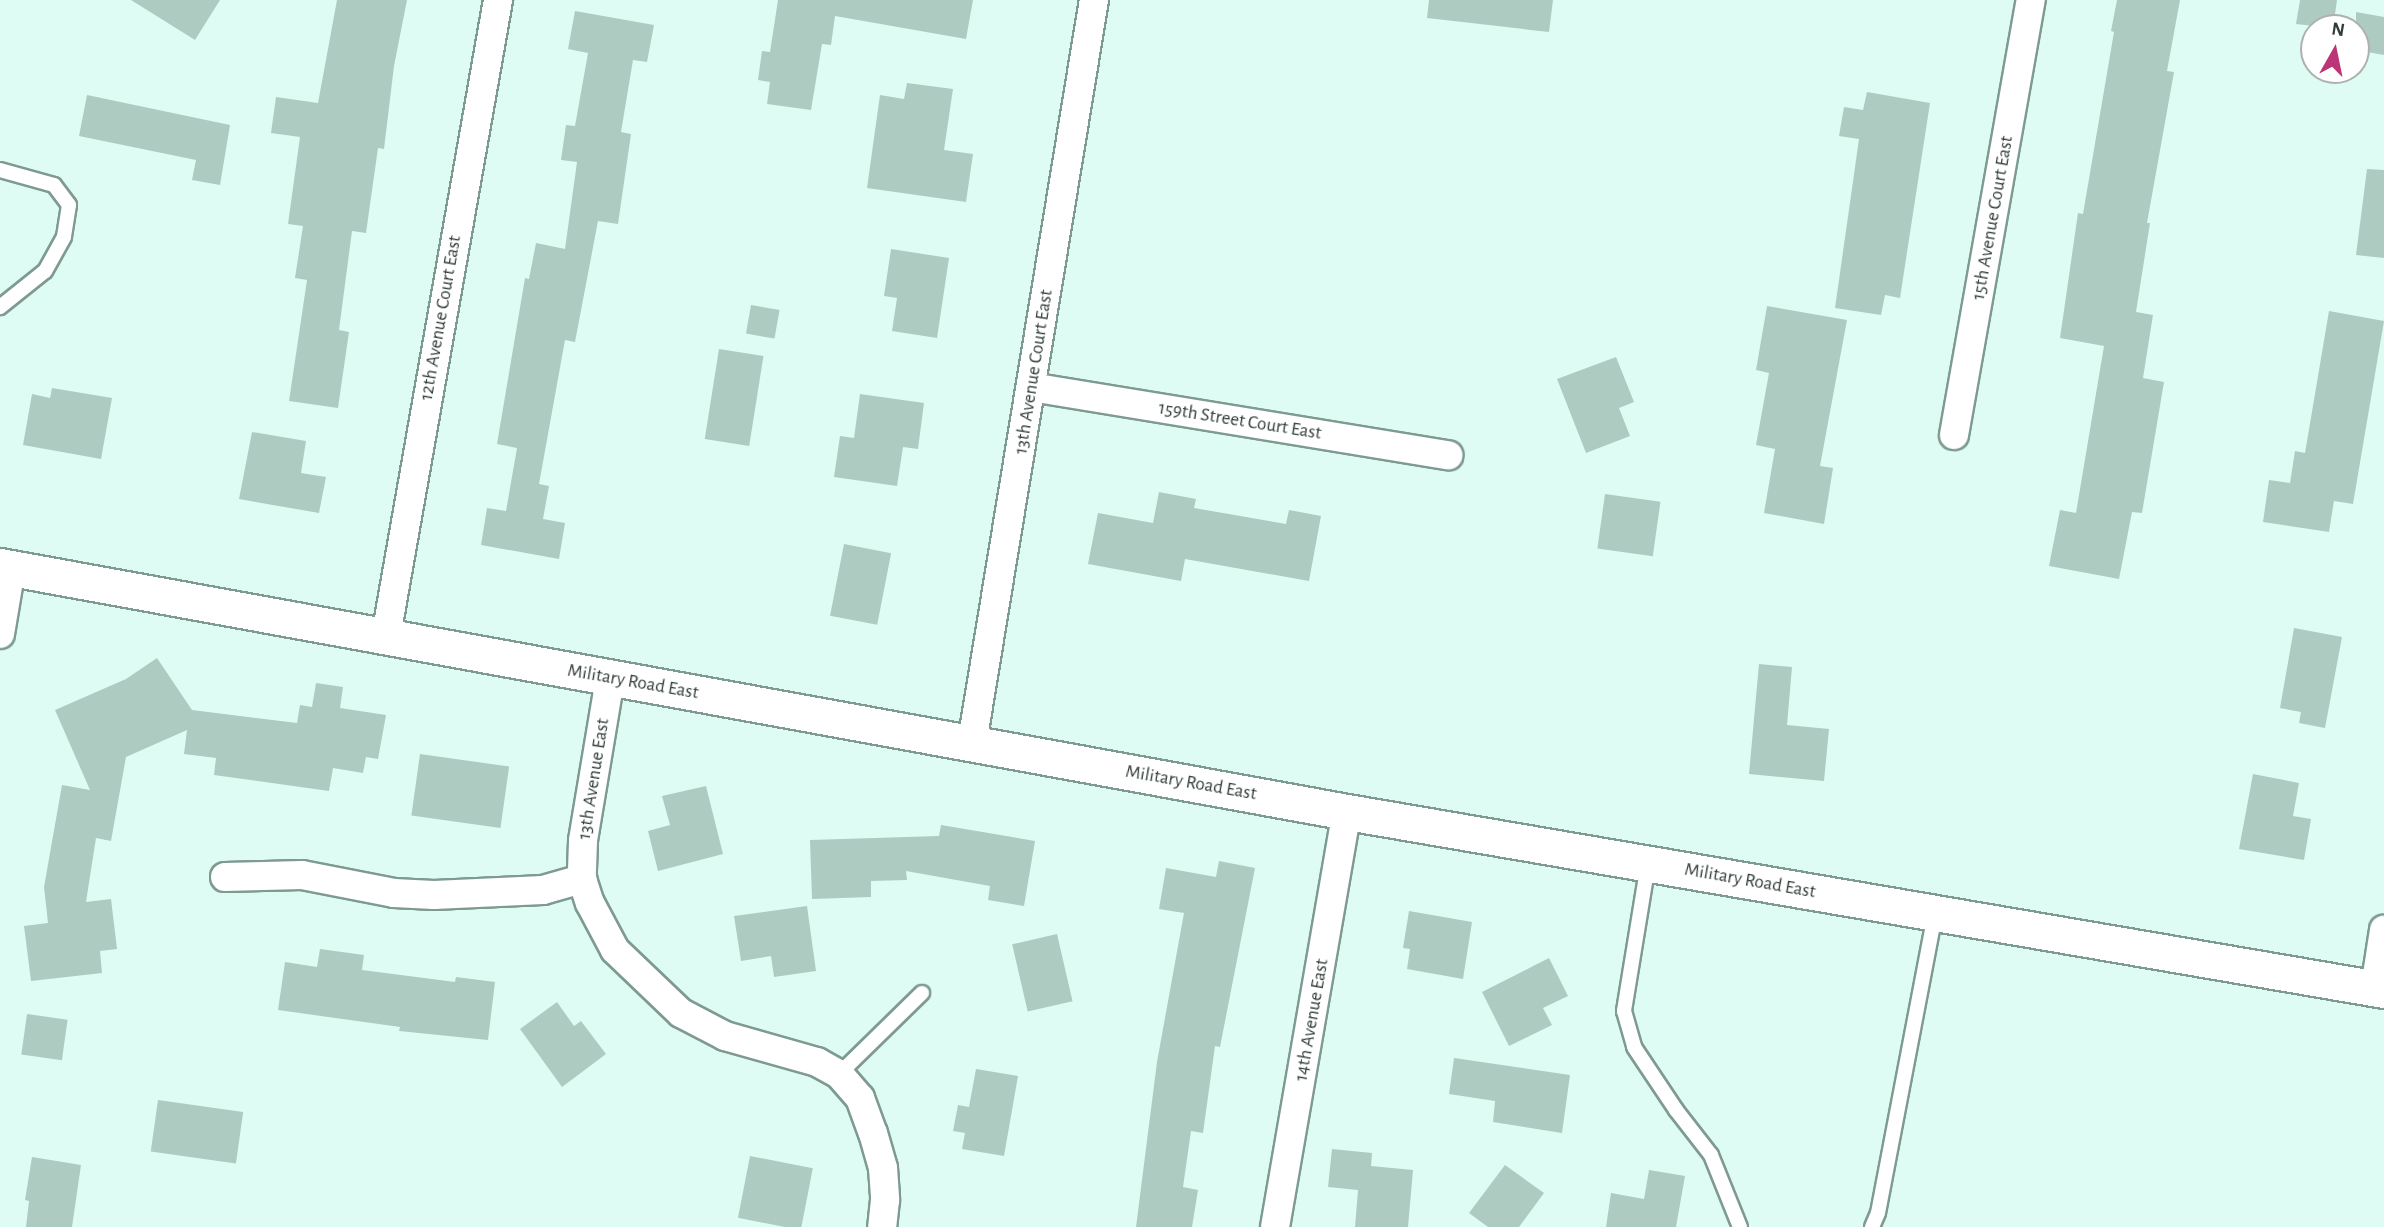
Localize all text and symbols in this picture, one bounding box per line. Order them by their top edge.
north arrow [2300,14,2370,84]
text: N [2330,19,2346,40]
street label: 15th Avenue Court East [1967,134,2019,302]
street label: 12th Avenue Court East [415,234,467,402]
street label: 13th Avenue Court East [1010,288,1058,456]
street label: 159th Street Court East [1157,397,1323,445]
street label: Military Road East [566,659,700,705]
street label: 13th Avenue East [573,717,615,841]
street label: Military Road East [1124,760,1258,806]
street label: Military Road East [1683,858,1817,904]
street label: 14th Avenue East [1290,957,1334,1083]

